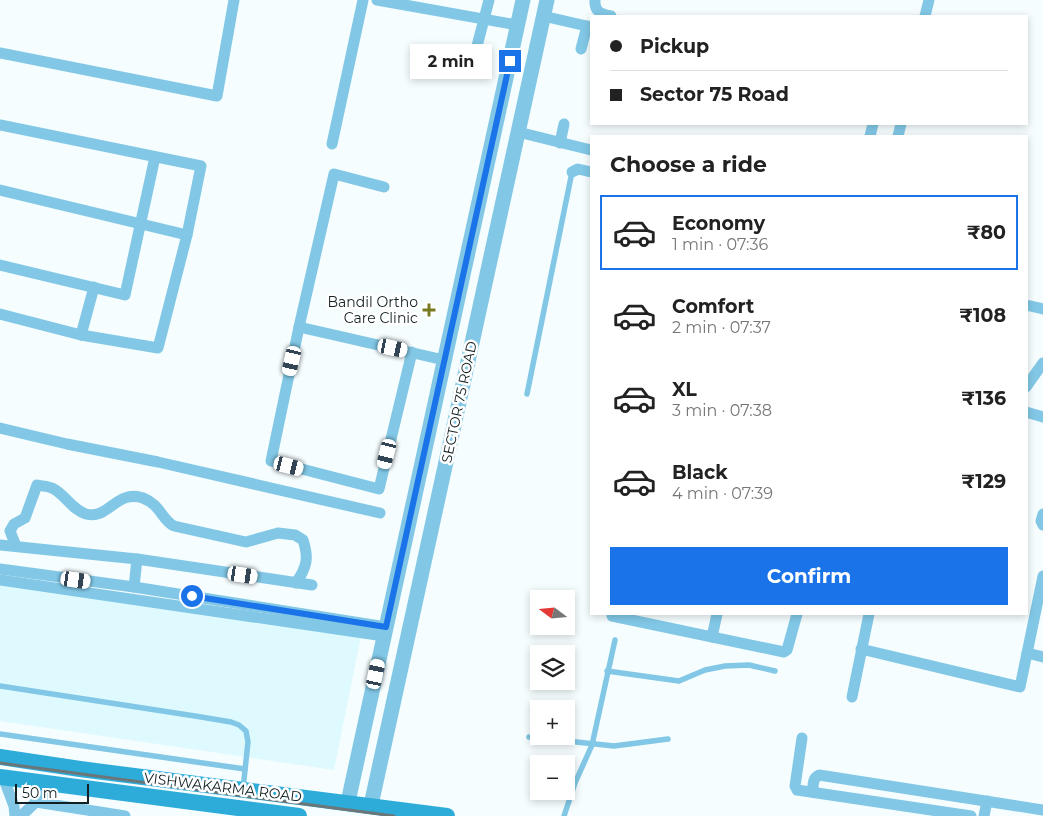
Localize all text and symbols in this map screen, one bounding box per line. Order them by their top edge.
text: Pickup [640,35,709,58]
callout: 2 min [410,44,492,78]
route end [499,50,521,72]
text: 2 min [428,52,474,71]
text: Sector 75 Road [640,83,789,106]
text: Choose a ride [610,151,767,178]
icon: car [612,210,657,255]
text: Economy [672,212,765,235]
text: ₹80 [967,221,1006,244]
text: 1 min · 07:36 [672,235,768,254]
place label: Bandil Ortho Care Clinic [328,293,418,327]
icon: car [612,293,657,338]
text: Comfort [672,295,754,318]
marker: Bandil Ortho Care Clinic [422,303,436,317]
text: ₹108 [959,304,1006,327]
text: 2 min · 07:37 [672,318,771,337]
car [376,338,409,358]
street label: SECTOR 75 ROAD [437,339,481,465]
car [281,345,302,377]
icon: car [612,376,657,421]
text: XL [672,378,697,401]
text: ₹136 [961,387,1006,410]
text: 3 min · 07:38 [672,401,772,420]
car [376,438,397,470]
car [272,455,305,477]
icon: car [612,459,657,504]
text: Black [672,461,728,484]
text: ₹129 [961,470,1006,493]
text: 4 min · 07:39 [672,484,773,503]
button: Confirm [610,547,1008,605]
car [227,565,258,585]
car [60,570,91,590]
route start [181,585,203,607]
north arrow [530,590,575,635]
map controls [530,590,575,800]
button: layers [530,645,575,690]
car [365,658,386,690]
button: + [530,700,575,745]
button: − [530,755,575,800]
street label: VISHWAKARMA ROAD [143,768,303,806]
scale bar [15,781,89,804]
text: 50 m [22,784,58,802]

